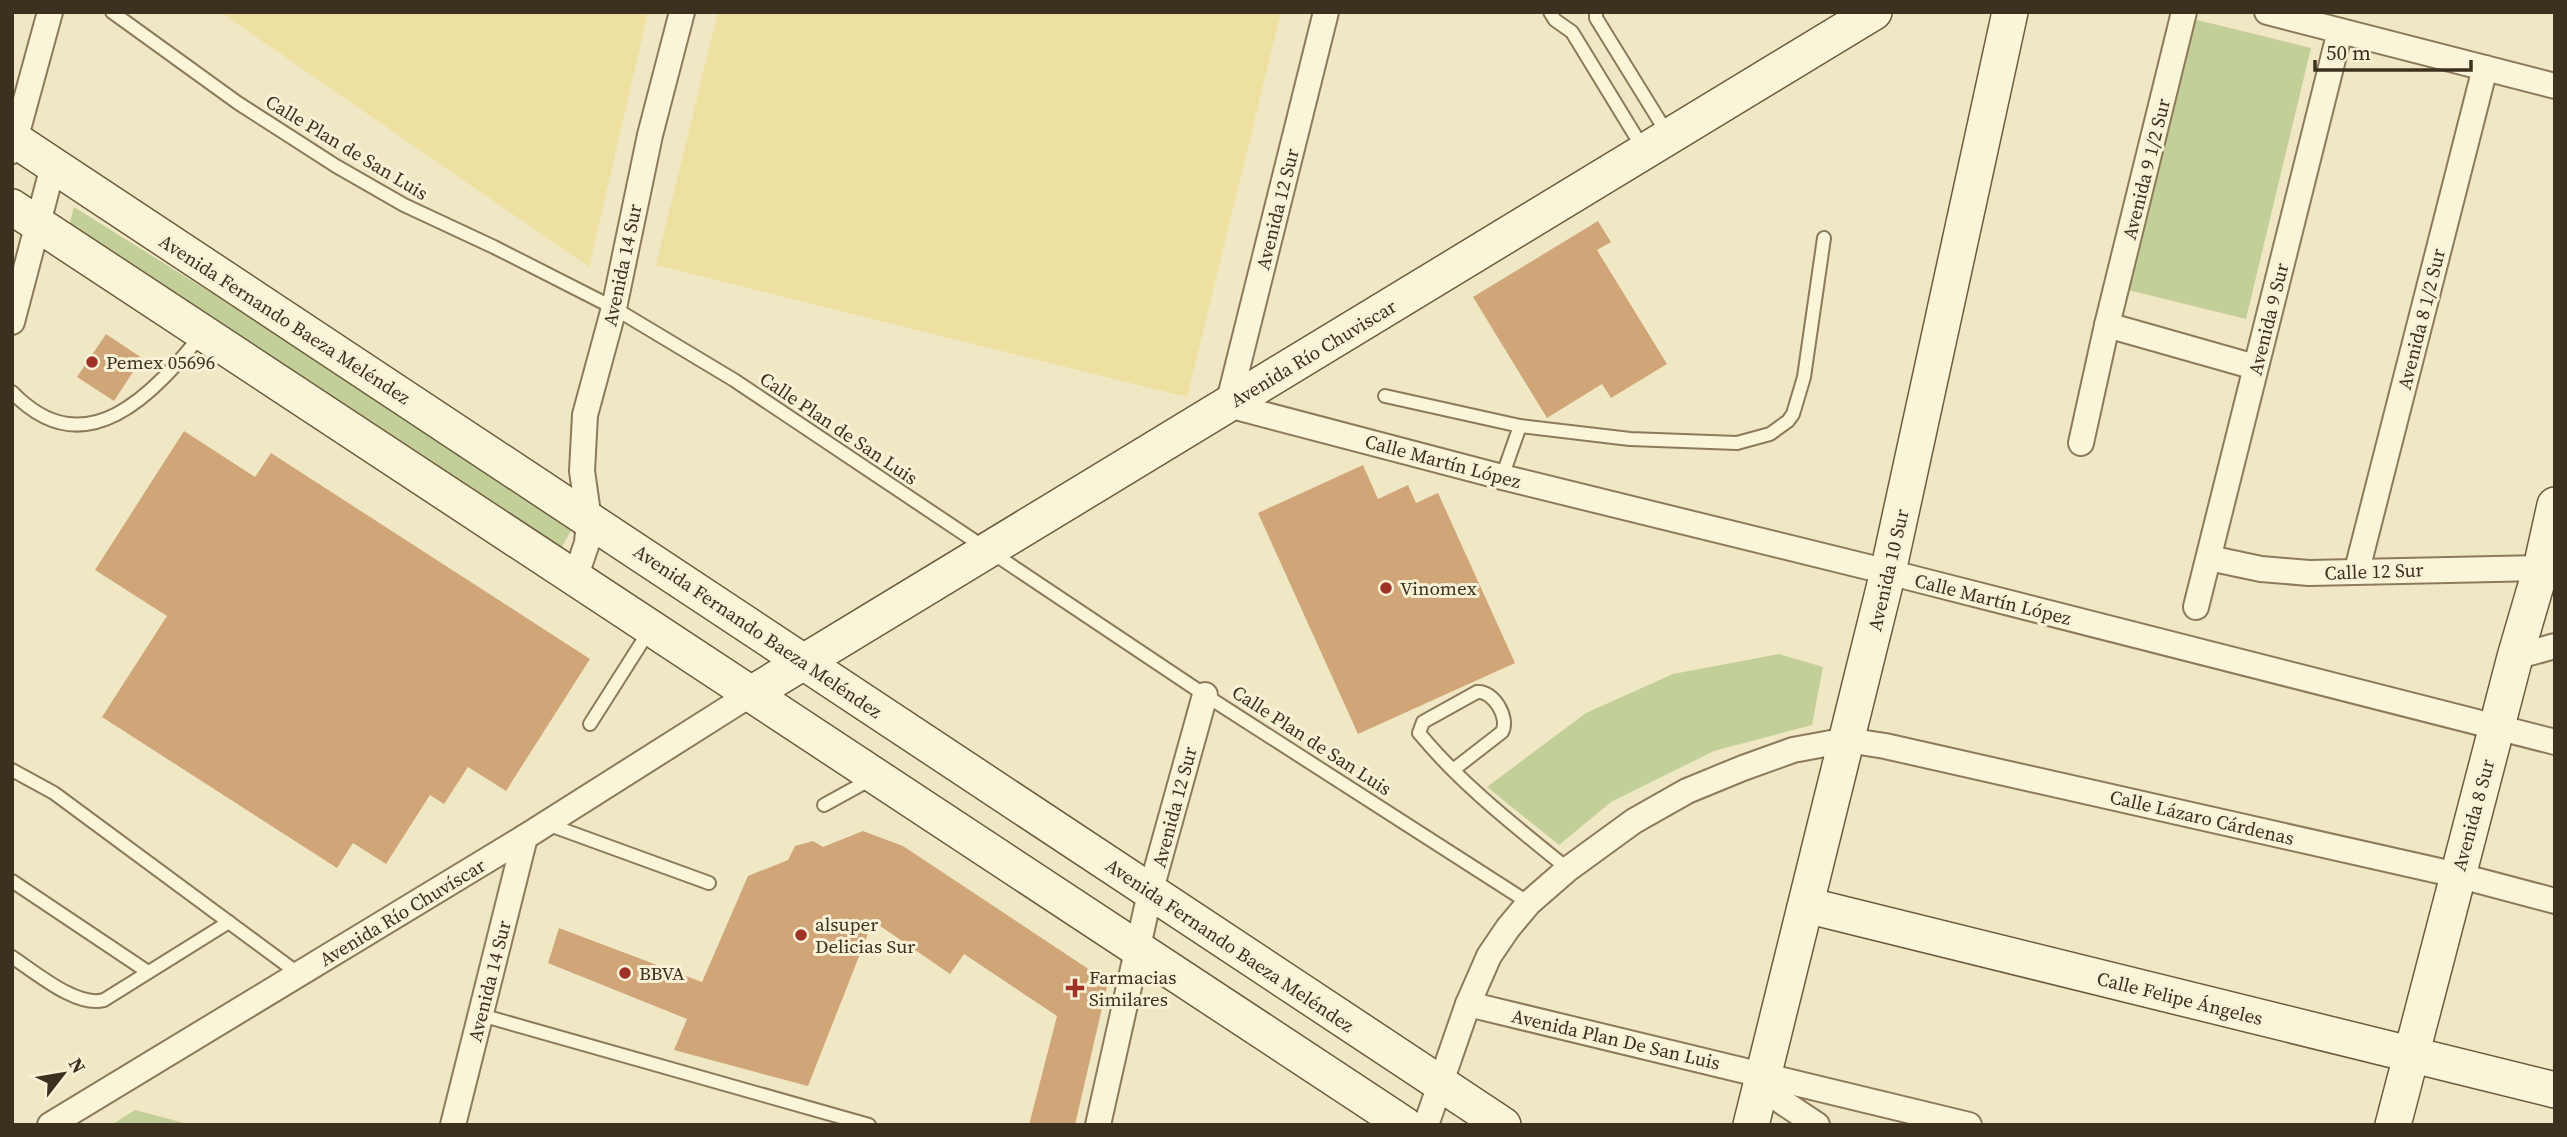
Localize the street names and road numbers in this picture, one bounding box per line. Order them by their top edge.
street label: Calle Plan de San Luis [261,88,433,206]
street label: Avenida 9 1/2 Sur [2116,96,2176,242]
street label: Avenida 12 Sur [1249,146,1305,272]
street label: Avenida 14 Sur [596,201,648,329]
street label: Avenida Fernando Baeza Meléndez [154,228,416,410]
street label: Avenida 8 1/2 Sur [2391,246,2451,392]
street label: Avenida 9 Sur [2241,260,2295,378]
street label: Avenida Río Chuviscar [1225,293,1401,413]
street label: Calle Plan de San Luis [755,365,923,491]
street label: Calle Martín López [1362,428,1524,494]
street label: Avenida 10 Sur [1861,507,1915,633]
street label: Avenida Fernando Baeza Meléndez [629,538,888,724]
street label: Calle 12 Sur [2324,556,2424,586]
street label: Calle Martín López [1912,567,2074,631]
street label: Calle Plan de San Luis [1227,679,1397,801]
street label: Avenida 12 Sur [1145,744,1203,870]
street label: Avenida 8 Sur [2446,756,2500,874]
street label: Calle Lázaro Cárdenas [2107,783,2297,851]
street label: Avenida Río Chuvíscar [314,852,490,972]
street label: Avenida Fernando Baeza Meléndez [1101,852,1360,1038]
street label: Avenida 14 Sur [461,918,517,1044]
street label: Calle Felipe Ángeles [2094,965,2266,1031]
street label: Avenida Plan De San Luis [1509,1002,1723,1076]

